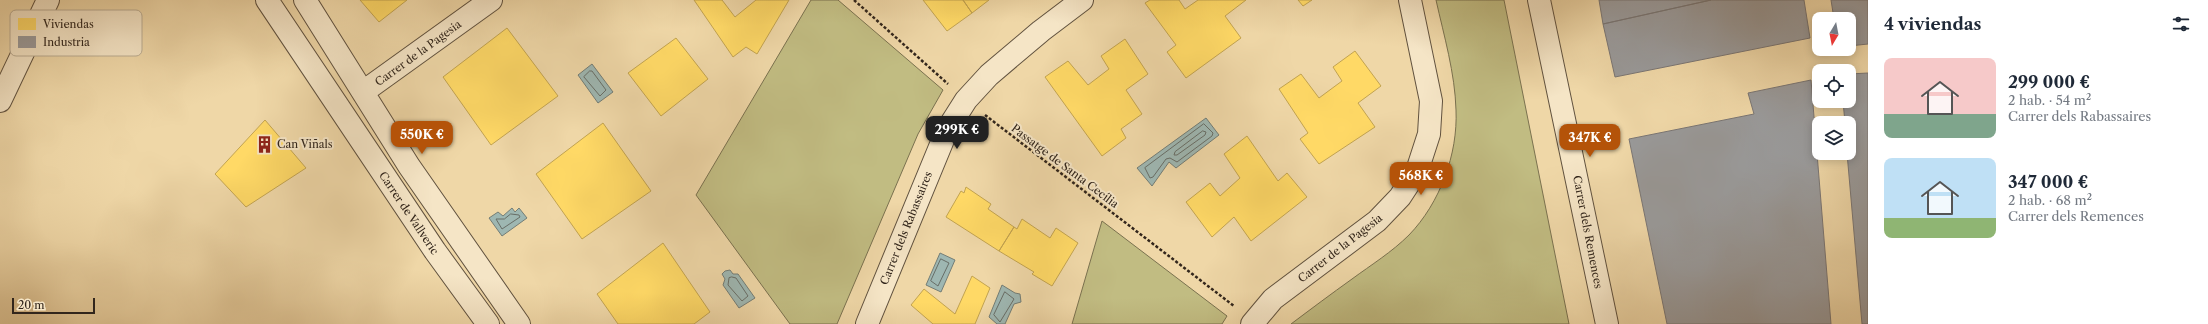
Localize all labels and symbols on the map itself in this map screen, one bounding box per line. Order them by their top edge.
legend [10,10,142,56]
north arrow [1812,12,1856,56]
text: Viviendas [42,17,94,31]
street label: Carrer de la Pagesia [372,17,464,89]
text: Industria [43,35,90,49]
pin: 299K € [924,116,990,150]
pin: 550K € [389,121,455,155]
street label: Passatge de Santa Cecília [1009,121,1122,211]
pin: 347K € [1557,124,1623,158]
building icon: Can Viñals [254,134,274,154]
place label: Can Viñals [277,137,333,151]
pin: 568K € [1388,162,1454,196]
street label: Carrer de Vallveric [376,169,442,257]
street label: Carrer dels Rabassaires [877,169,935,287]
street label: Carrer dels Remences [1570,174,1606,290]
street label: Carrer de la Pagesia [1295,211,1385,285]
scale bar [12,296,95,315]

